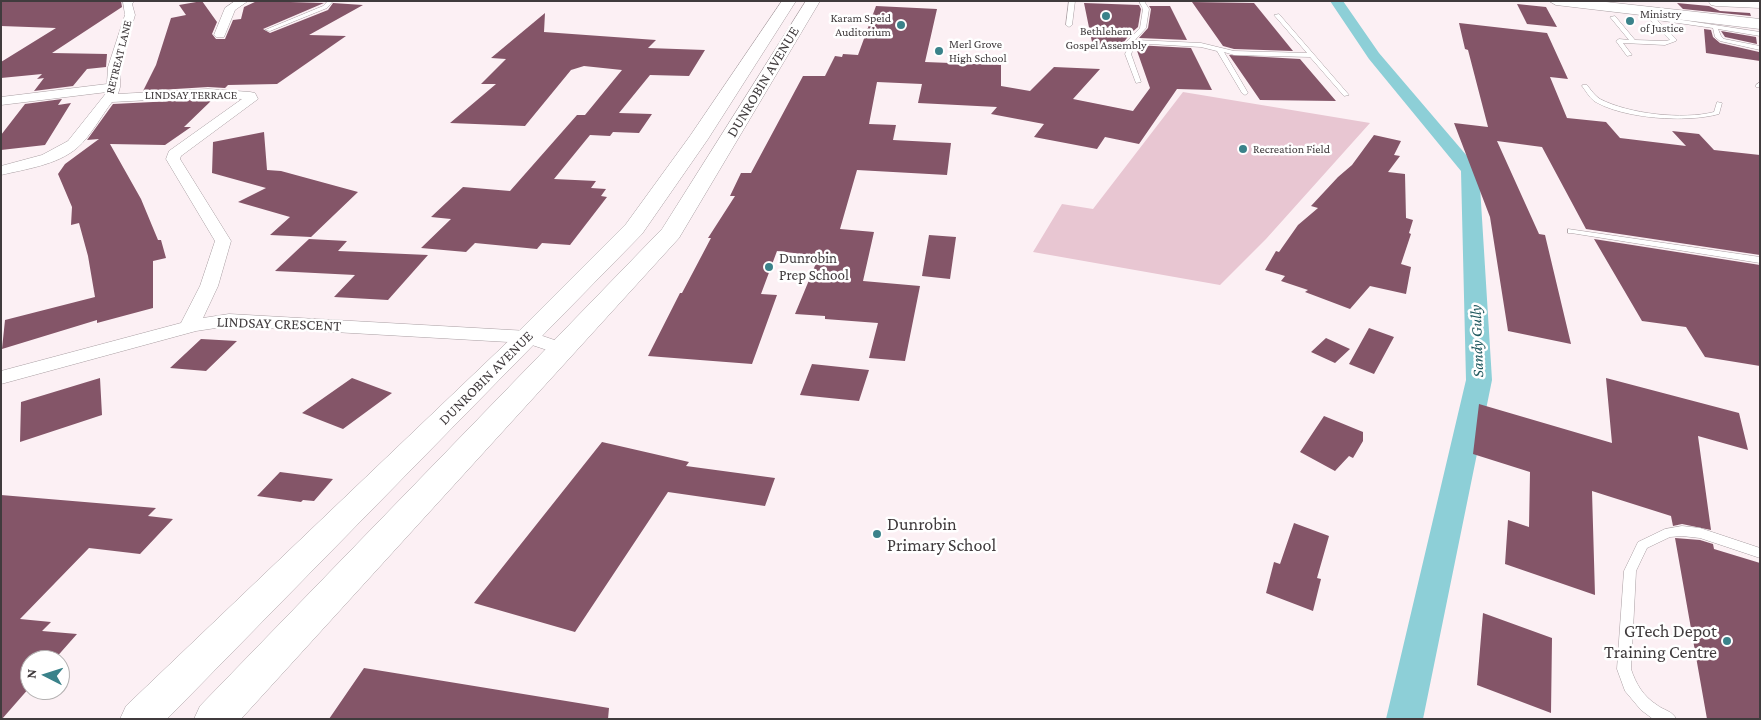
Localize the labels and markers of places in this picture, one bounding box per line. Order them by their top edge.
place label: Ministry of Justice [1640,7,1684,35]
marker: Bethlehem Gospel Assembly [1100,10,1112,22]
place label: Karam Speid Auditorium [831,11,891,39]
marker: Ministry of Justice [1624,15,1636,27]
marker: Karam Speid Auditorium [895,19,907,31]
place label: Bethlehem Gospel Assembly [1065,24,1147,52]
place label: Merl Grove High School [949,37,1007,65]
marker: Merl Grove High School [933,45,945,57]
place label: Recreation Field [1253,142,1330,156]
marker: Recreation Field [1237,143,1249,155]
place label: Dunrobin Prep School [779,249,849,284]
marker: Dunrobin Prep School [763,261,775,273]
place label: Dunrobin Primary School [887,513,996,556]
marker: Dunrobin Primary School [871,528,883,540]
place label: GTech Depot Training Centre [1604,620,1717,662]
marker: GTech Depot Training Centre [1721,635,1733,647]

